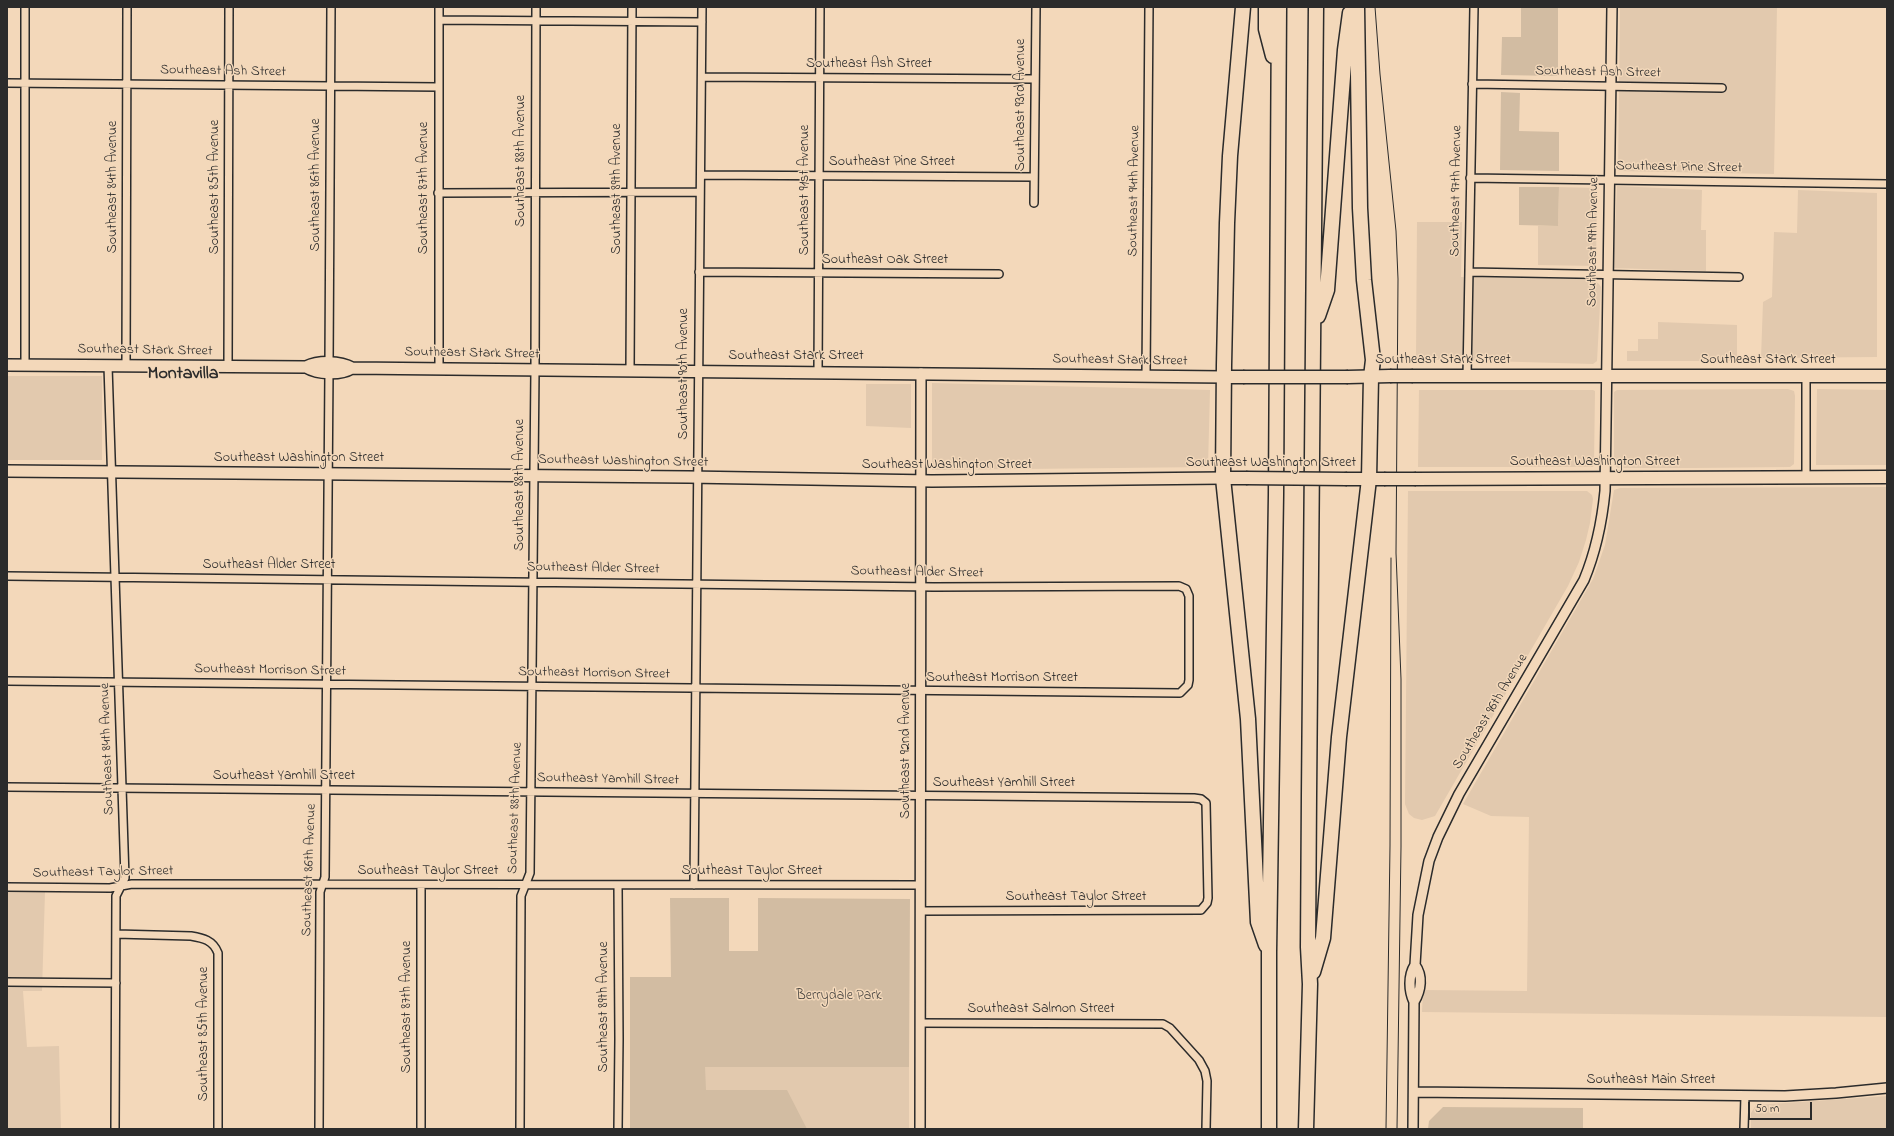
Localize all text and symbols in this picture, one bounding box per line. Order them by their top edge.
street label: Southeast 93rd Avenue [1014,39,1030,171]
street label: Southeast Ash Street [806,57,932,73]
street label: Southeast Ash Street [160,63,286,81]
street label: Southeast Ash Street [1535,64,1661,82]
street label: Southeast 88th Avenue [514,95,530,227]
street label: Southeast 86th Avenue [309,119,325,251]
street label: Southeast 85th Avenue [208,120,224,254]
street label: Southeast 84th Avenue [106,121,122,253]
street label: Southeast 87th Avenue [417,122,433,254]
street label: Southeast 89th Avenue [610,124,626,254]
street label: Southeast 91st Avenue [798,125,814,255]
street label: Southeast 94th Avenue [1125,125,1145,257]
street label: Southeast 97th Avenue [1447,125,1467,257]
street label: Southeast Pine Street [829,155,955,171]
street label: Southeast Pine Street [1616,158,1742,178]
street label: Southeast 99th Avenue [1584,177,1604,307]
street label: Southeast Oak Street [822,253,948,269]
street label: Southeast 90th Avenue [677,308,693,440]
street label: Southeast Stark Street [77,341,213,361]
street label: Southeast Stark Street [404,344,540,364]
street label: Southeast Stark Street [728,349,864,365]
street label: Southeast Stark Street [1052,351,1188,371]
street label: Southeast Stark Street [1375,353,1511,369]
street label: Southeast Stark Street [1700,353,1836,369]
district label: Montavilla [148,364,218,386]
street label: Southeast 88th Avenue [513,419,529,551]
street label: Southeast Washington Street [214,451,384,467]
street label: Southeast Washington Street [538,452,708,472]
street label: Southeast Washington Street [1510,455,1680,471]
street label: Southeast Washington Street [1186,456,1356,472]
street label: Southeast Washington Street [862,458,1032,474]
street label: Southeast Alder Street [203,558,335,574]
street label: Southeast Alder Street [526,559,660,579]
street label: Southeast Alder Street [850,563,984,583]
street label: Southeast 96th Avenue [1450,651,1532,773]
street label: Southeast Morrison Street [194,661,346,681]
street label: Southeast Morrison Street [518,664,670,684]
street label: Southeast Morrison Street [926,671,1078,687]
street label: Southeast 84th Avenue [97,683,119,815]
street label: Southeast 92nd Avenue [899,683,915,819]
street label: Southeast 88th Avenue [505,742,527,874]
street label: Southeast Yamhill Street [213,769,355,785]
street label: Southeast Yamhill Street [537,770,679,790]
street label: Southeast Yamhill Street [933,776,1075,792]
street label: Southeast 86th Avenue [299,803,321,937]
street label: Southeast Taylor Street [32,863,174,883]
street label: Southeast Taylor Street [358,864,498,880]
street label: Southeast Taylor Street [682,864,822,880]
street label: Southeast Taylor Street [1006,890,1146,906]
street label: Southeast 87th Avenue [400,941,416,1073]
street label: Southeast 89th Avenue [597,942,613,1072]
street label: Southeast 85th Avenue [197,967,213,1101]
park label: Berrydale Park [796,989,882,1005]
street label: Southeast Salmon Street [967,1002,1115,1018]
street label: Southeast Main Street [1586,1073,1716,1089]
scale bar [1750,1094,1814,1120]
text: 50 m [1755,1100,1779,1118]

